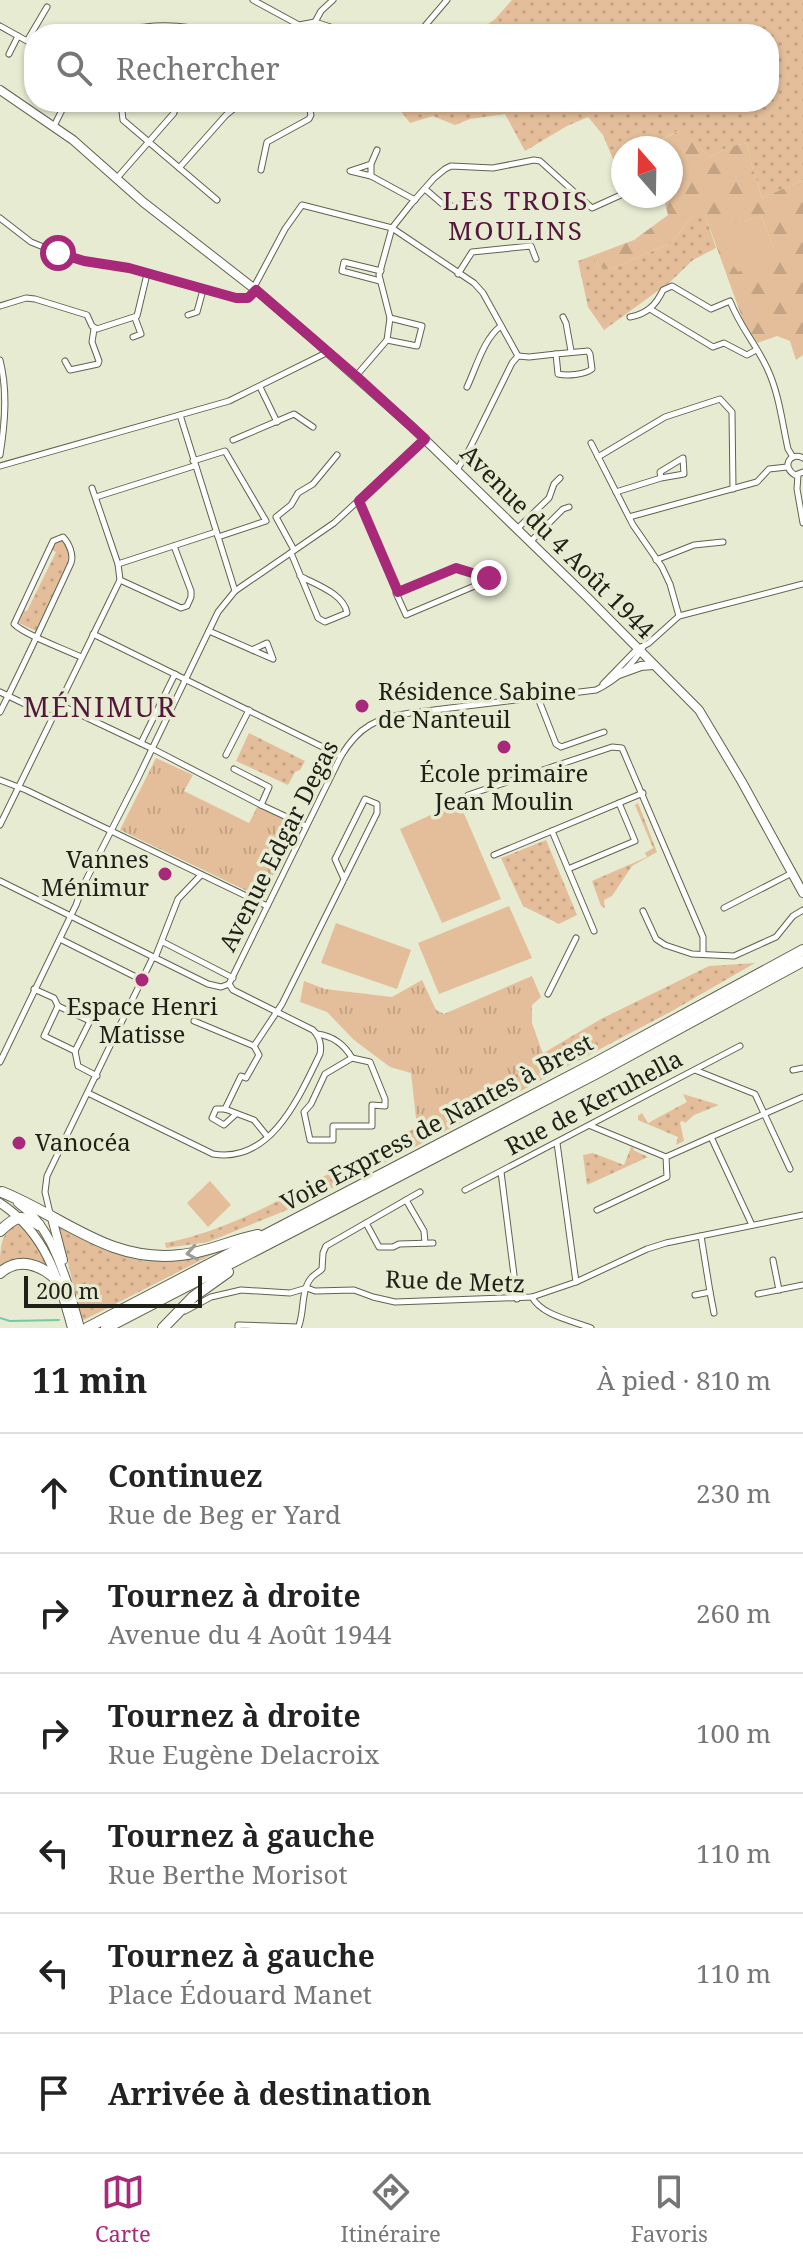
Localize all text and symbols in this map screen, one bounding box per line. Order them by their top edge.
search box [24,24,779,112]
icon: search [52,46,96,90]
text: Rechercher [116,48,280,89]
north arrow [611,136,683,208]
district label: LES TROIS MOULINS [443,182,589,248]
route start [40,235,76,271]
street label: Avenue du 4 Août 1944 [454,437,663,646]
route end [471,560,507,596]
place label: Résidence Sabine de Nanteuil [378,674,576,735]
district label: MÉNIMUR [23,687,177,725]
marker: Résidence Sabine de Nanteuil [353,697,371,715]
street label: Avenue Edgar Degas [210,734,345,957]
marker: École primaire Jean Moulin [495,738,513,756]
place label: École primaire Jean Moulin [420,756,588,817]
place label: Vannes Ménimur [41,842,149,903]
marker: Vannes Ménimur [156,865,174,883]
marker: Espace Henri Matisse [133,971,151,989]
place label: Espace Henri Matisse [66,989,218,1050]
street label: Voie Express de Nantes à Brest [274,1025,598,1218]
street label: Rue de Keruhella [499,1041,688,1162]
place label: Vanocéa [35,1125,131,1158]
marker: Vanocéa [10,1134,28,1152]
one-way arrow [186,1244,199,1261]
street label: Rue de Metz [385,1262,526,1299]
scale bar [24,1272,202,1308]
text: 200 m [36,1275,99,1305]
text: 11 min [32,1357,147,1403]
text: À pied · 810 m [597,1362,771,1398]
text: Continuez [108,1455,262,1496]
icon: ahead [32,1471,76,1515]
text: 230 m [696,1475,771,1511]
text: Rue de Beg er Yard [108,1496,341,1532]
text: Tournez à droite [108,1575,361,1616]
icon: right [32,1591,76,1635]
text: 260 m [696,1595,771,1631]
text: Avenue du 4 Août 1944 [108,1616,392,1652]
text: Tournez à droite [108,1695,361,1736]
icon: right [32,1711,76,1755]
text: 100 m [696,1715,771,1751]
text: Rue Eugène Delacroix [108,1736,379,1772]
text: Tournez à gauche [108,1815,375,1856]
icon: left [32,1831,76,1875]
text: 110 m [696,1835,771,1871]
text: Rue Berthe Morisot [108,1856,348,1892]
text: Tournez à gauche [108,1935,375,1976]
icon: left [32,1951,76,1995]
text: 110 m [696,1955,771,1991]
text: Place Édouard Manet [108,1976,372,2012]
icon: arrive [32,2071,76,2115]
text: Arrivée à destination [108,2073,432,2114]
tab: Carte [95,2170,151,2248]
tab: Itinéraire [341,2170,441,2248]
tab: Favoris [631,2170,708,2248]

